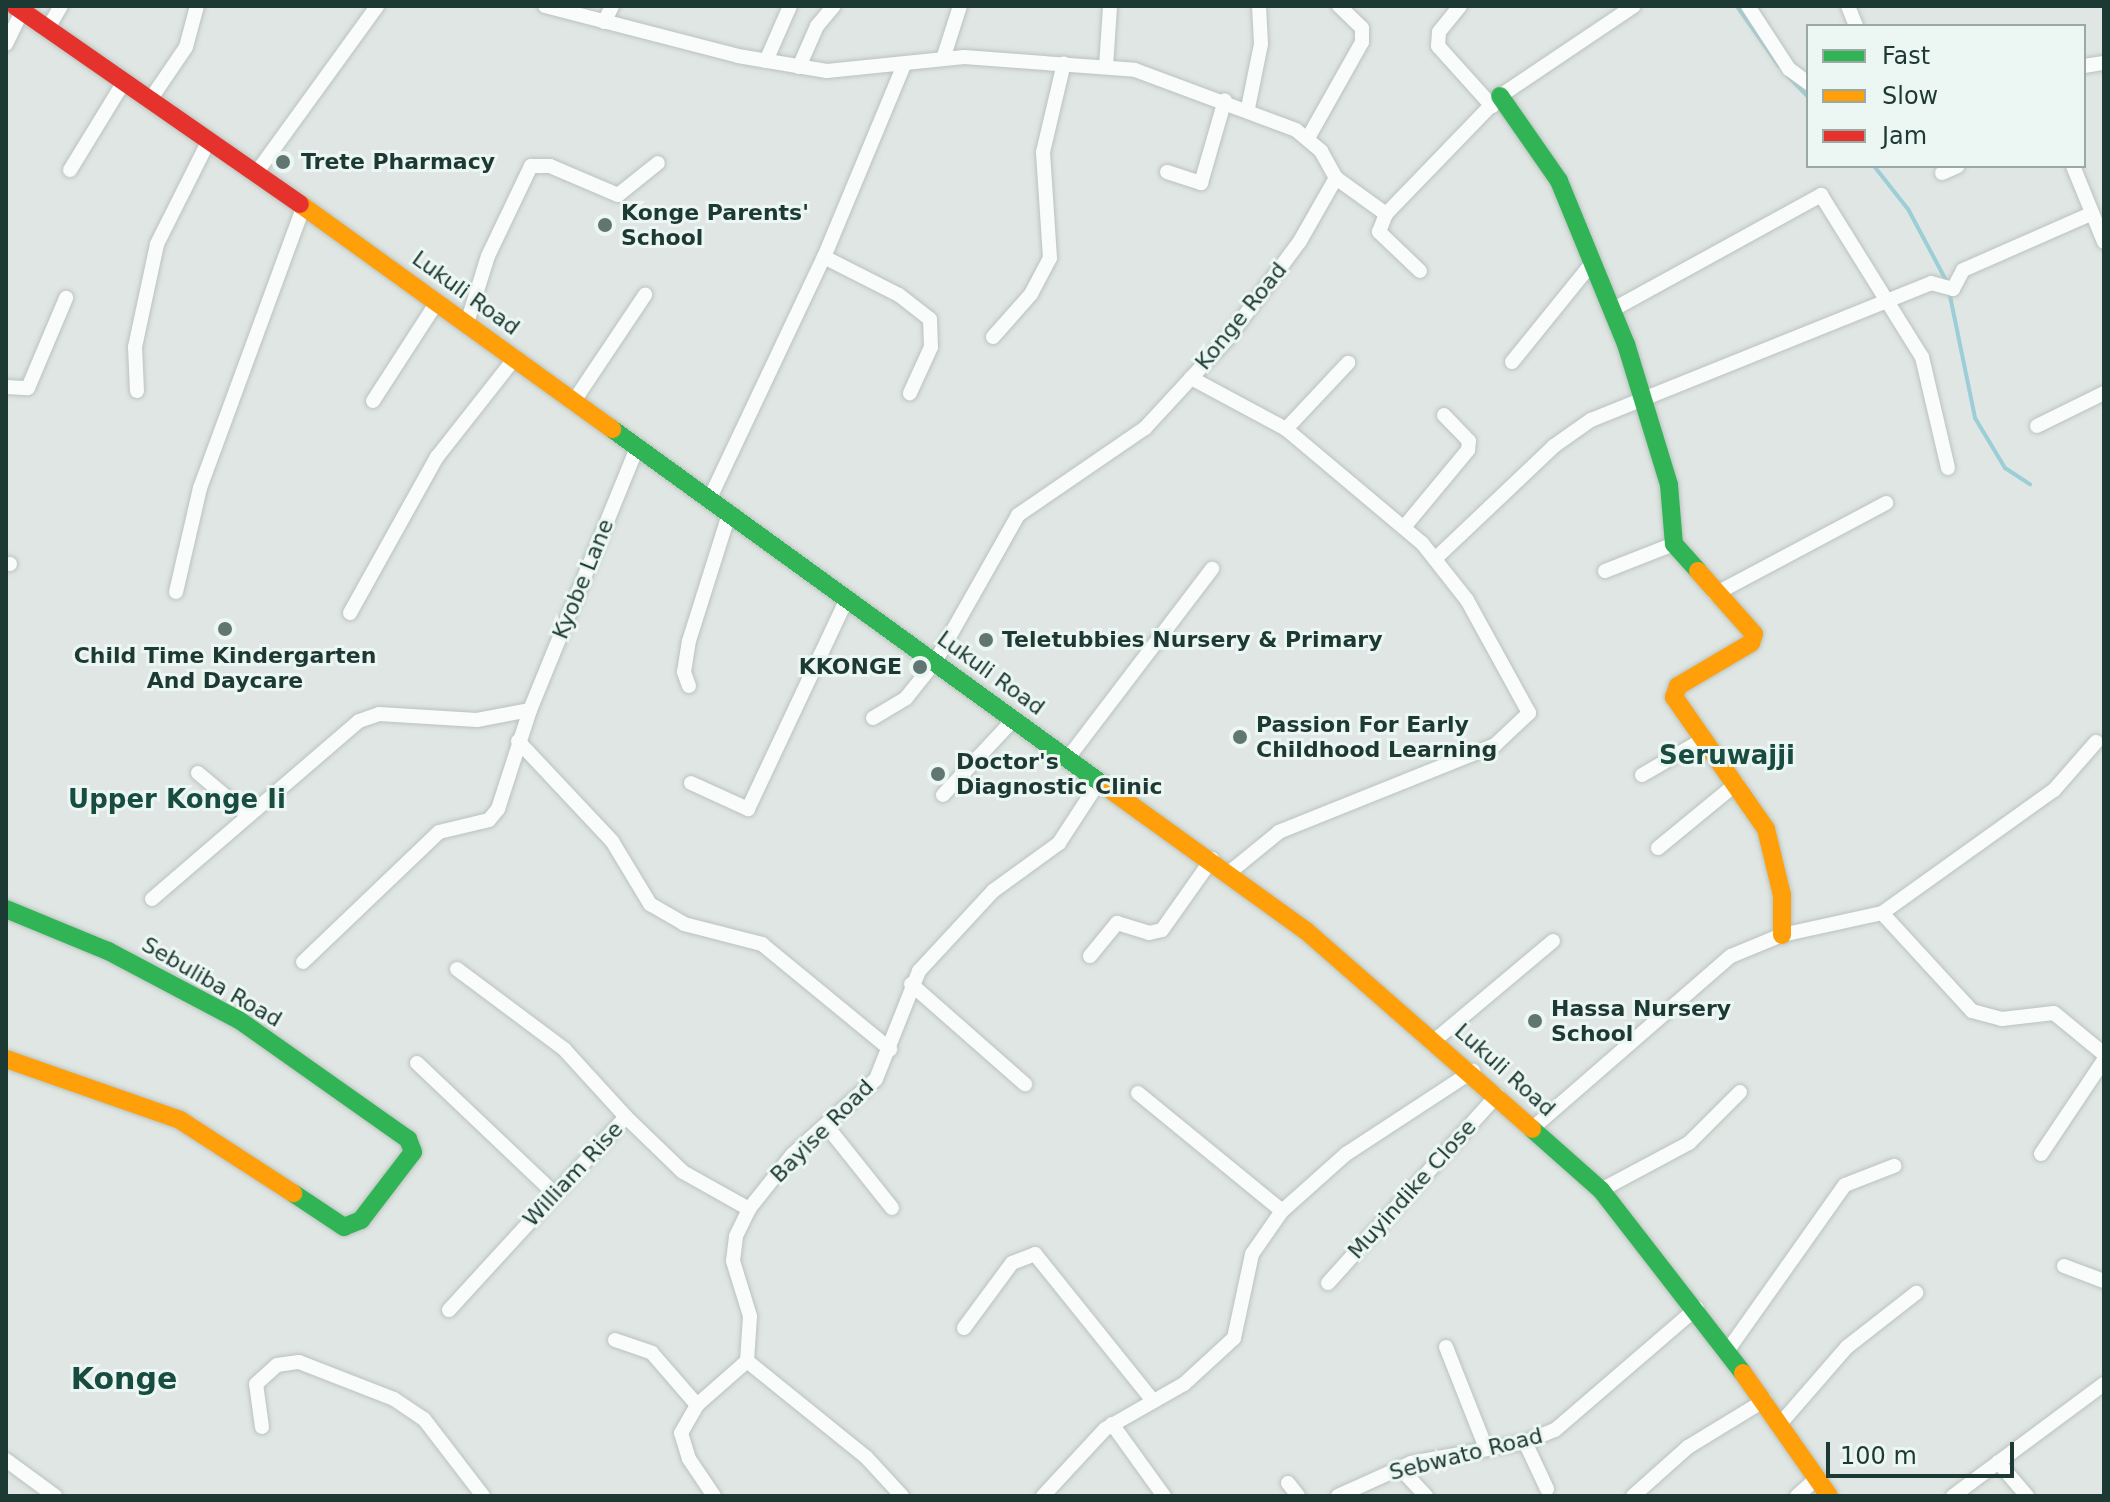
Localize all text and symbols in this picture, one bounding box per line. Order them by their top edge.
legend [1806,24,2086,168]
text: Fast [1882,42,1930,70]
text: Slow [1882,82,1938,110]
text: Jam [1882,122,1927,150]
place label: Trete Pharmacy [301,149,495,175]
marker: Trete Pharmacy [272,151,294,173]
place label: Konge Parents' School [621,199,809,250]
marker: Konge Parents' School [596,216,614,234]
street label: Lukuli Road [407,245,525,341]
street label: Konge Road [1190,257,1292,375]
street label: Kyobe Lane [547,515,619,643]
marker: Child Time Kindergarten And Daycare [216,620,234,638]
street label: Lukuli Road [932,625,1050,721]
place label: Teletubbies Nursery & Primary [1002,627,1382,653]
marker: Teletubbies Nursery & Primary [977,631,995,649]
place label: Child Time Kindergarten And Daycare [74,642,376,694]
place label: KKONGE [799,654,902,680]
marker: KKONGE [909,656,931,678]
place label: Passion For Early Childhood Learning [1256,711,1497,762]
marker: Passion For Early Childhood Learning [1231,728,1249,746]
district label: Seruwajji [1659,740,1795,772]
place label: Doctor's Diagnostic Clinic [956,748,1162,800]
marker: Doctor's Diagnostic Clinic [927,763,949,785]
district label: Upper Konge Ii [68,784,286,816]
street label: Sebuliba Road [137,931,287,1033]
place label: Hassa Nursery School [1551,995,1731,1046]
marker: Hassa Nursery School [1526,1012,1544,1030]
street label: Lukuli Road [1449,1018,1561,1122]
street label: Bayise Road [765,1074,879,1188]
street label: Muyindike Close [1342,1114,1482,1264]
street label: William Rise [518,1116,628,1232]
district label: Konge [71,1361,177,1397]
street label: Sebwato Road [1387,1422,1545,1486]
scale bar [1830,1426,2018,1476]
text: 100 m [1840,1442,1917,1470]

